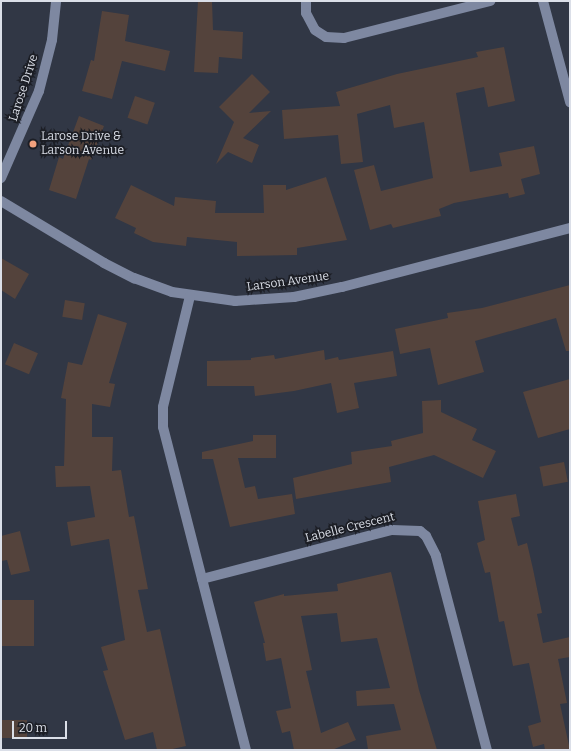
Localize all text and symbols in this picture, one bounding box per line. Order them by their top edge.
street label: Larose Drive [6,53,42,123]
place label: Larose Drive & Larson Avenue [41,130,124,158]
marker: Larose Drive & Larson Avenue [28,139,38,149]
street label: Larson Avenue [246,269,330,295]
street label: Labelle Crescent [304,510,396,546]
scale bar [14,713,69,739]
text: 20 m [19,721,47,735]

